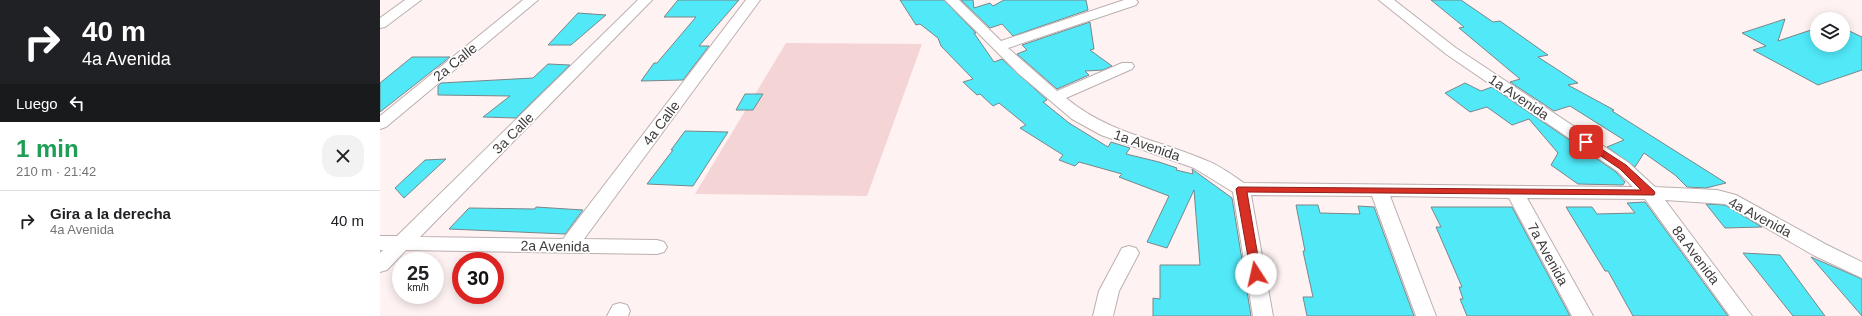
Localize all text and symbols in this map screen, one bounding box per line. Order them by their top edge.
map controls [1810,12,1850,52]
button: layers [1810,12,1850,52]
icon: right [16,16,68,68]
text: 40 m [82,16,146,47]
street label: 2a Calle [430,39,480,84]
text: 4a Avenida [82,49,171,69]
street label: 1a Avenida [1486,71,1552,123]
icon: left [66,92,88,114]
text: Luego [16,95,58,112]
street label: 4a Calle [639,98,683,148]
street label: 3a Calle [489,109,537,157]
pin [1569,125,1603,159]
street label: 1a Avenida [1112,126,1182,164]
icon: arrive [1575,131,1597,153]
text: 1 min [16,135,79,162]
button: close [322,135,364,177]
text: 210 m · 21:42 [16,164,96,179]
street label: 4a Avenida [1726,194,1794,240]
text: Gira a la derecha [50,205,171,222]
icon: right [16,210,38,232]
text: 40 m [331,212,364,229]
street label: 7a Avenida [1524,220,1572,288]
text: 4a Avenida [50,222,114,237]
street label: 8a Avenida [1669,223,1723,288]
street label: 2a Avenida [520,237,590,255]
speed limit sign: 30 [452,252,504,304]
position arrow [1235,253,1277,295]
text: 25 [407,262,429,284]
text: km/h [407,282,429,293]

